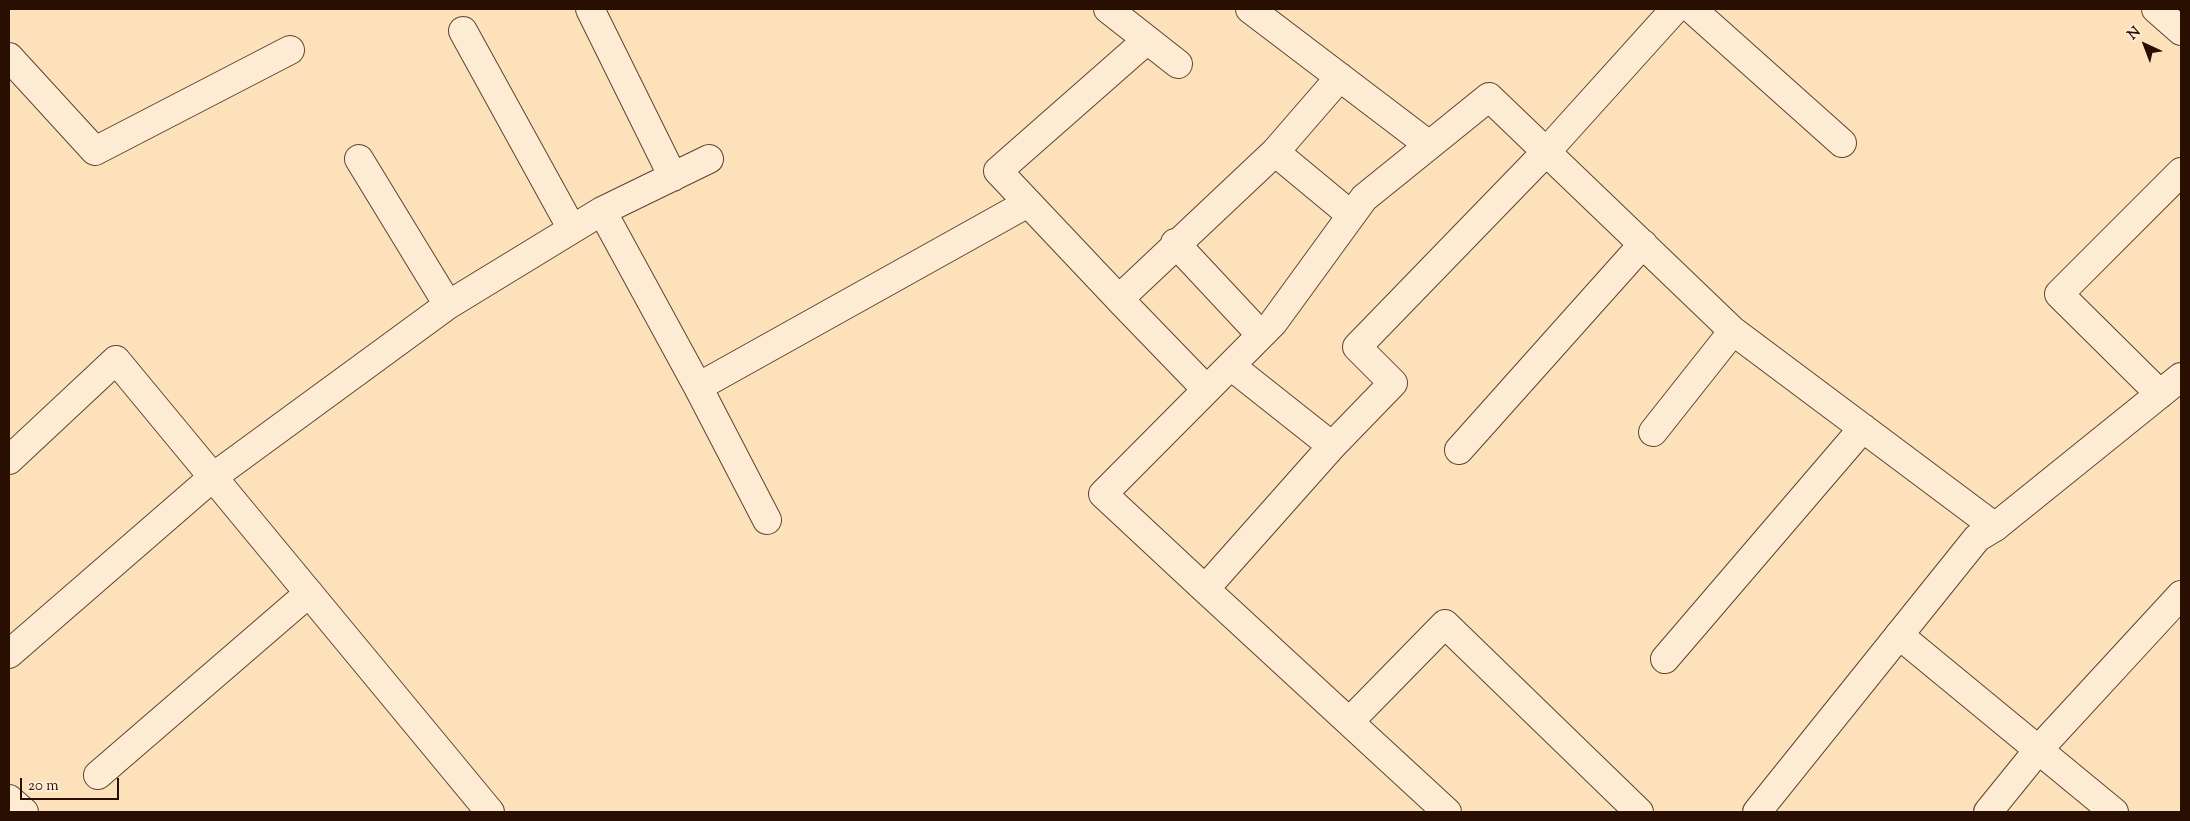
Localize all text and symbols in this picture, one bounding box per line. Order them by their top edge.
north arrow [2120,20,2170,70]
text: N [2124,23,2146,45]
scale bar [22,768,121,800]
text: 20 m [28,776,59,797]

